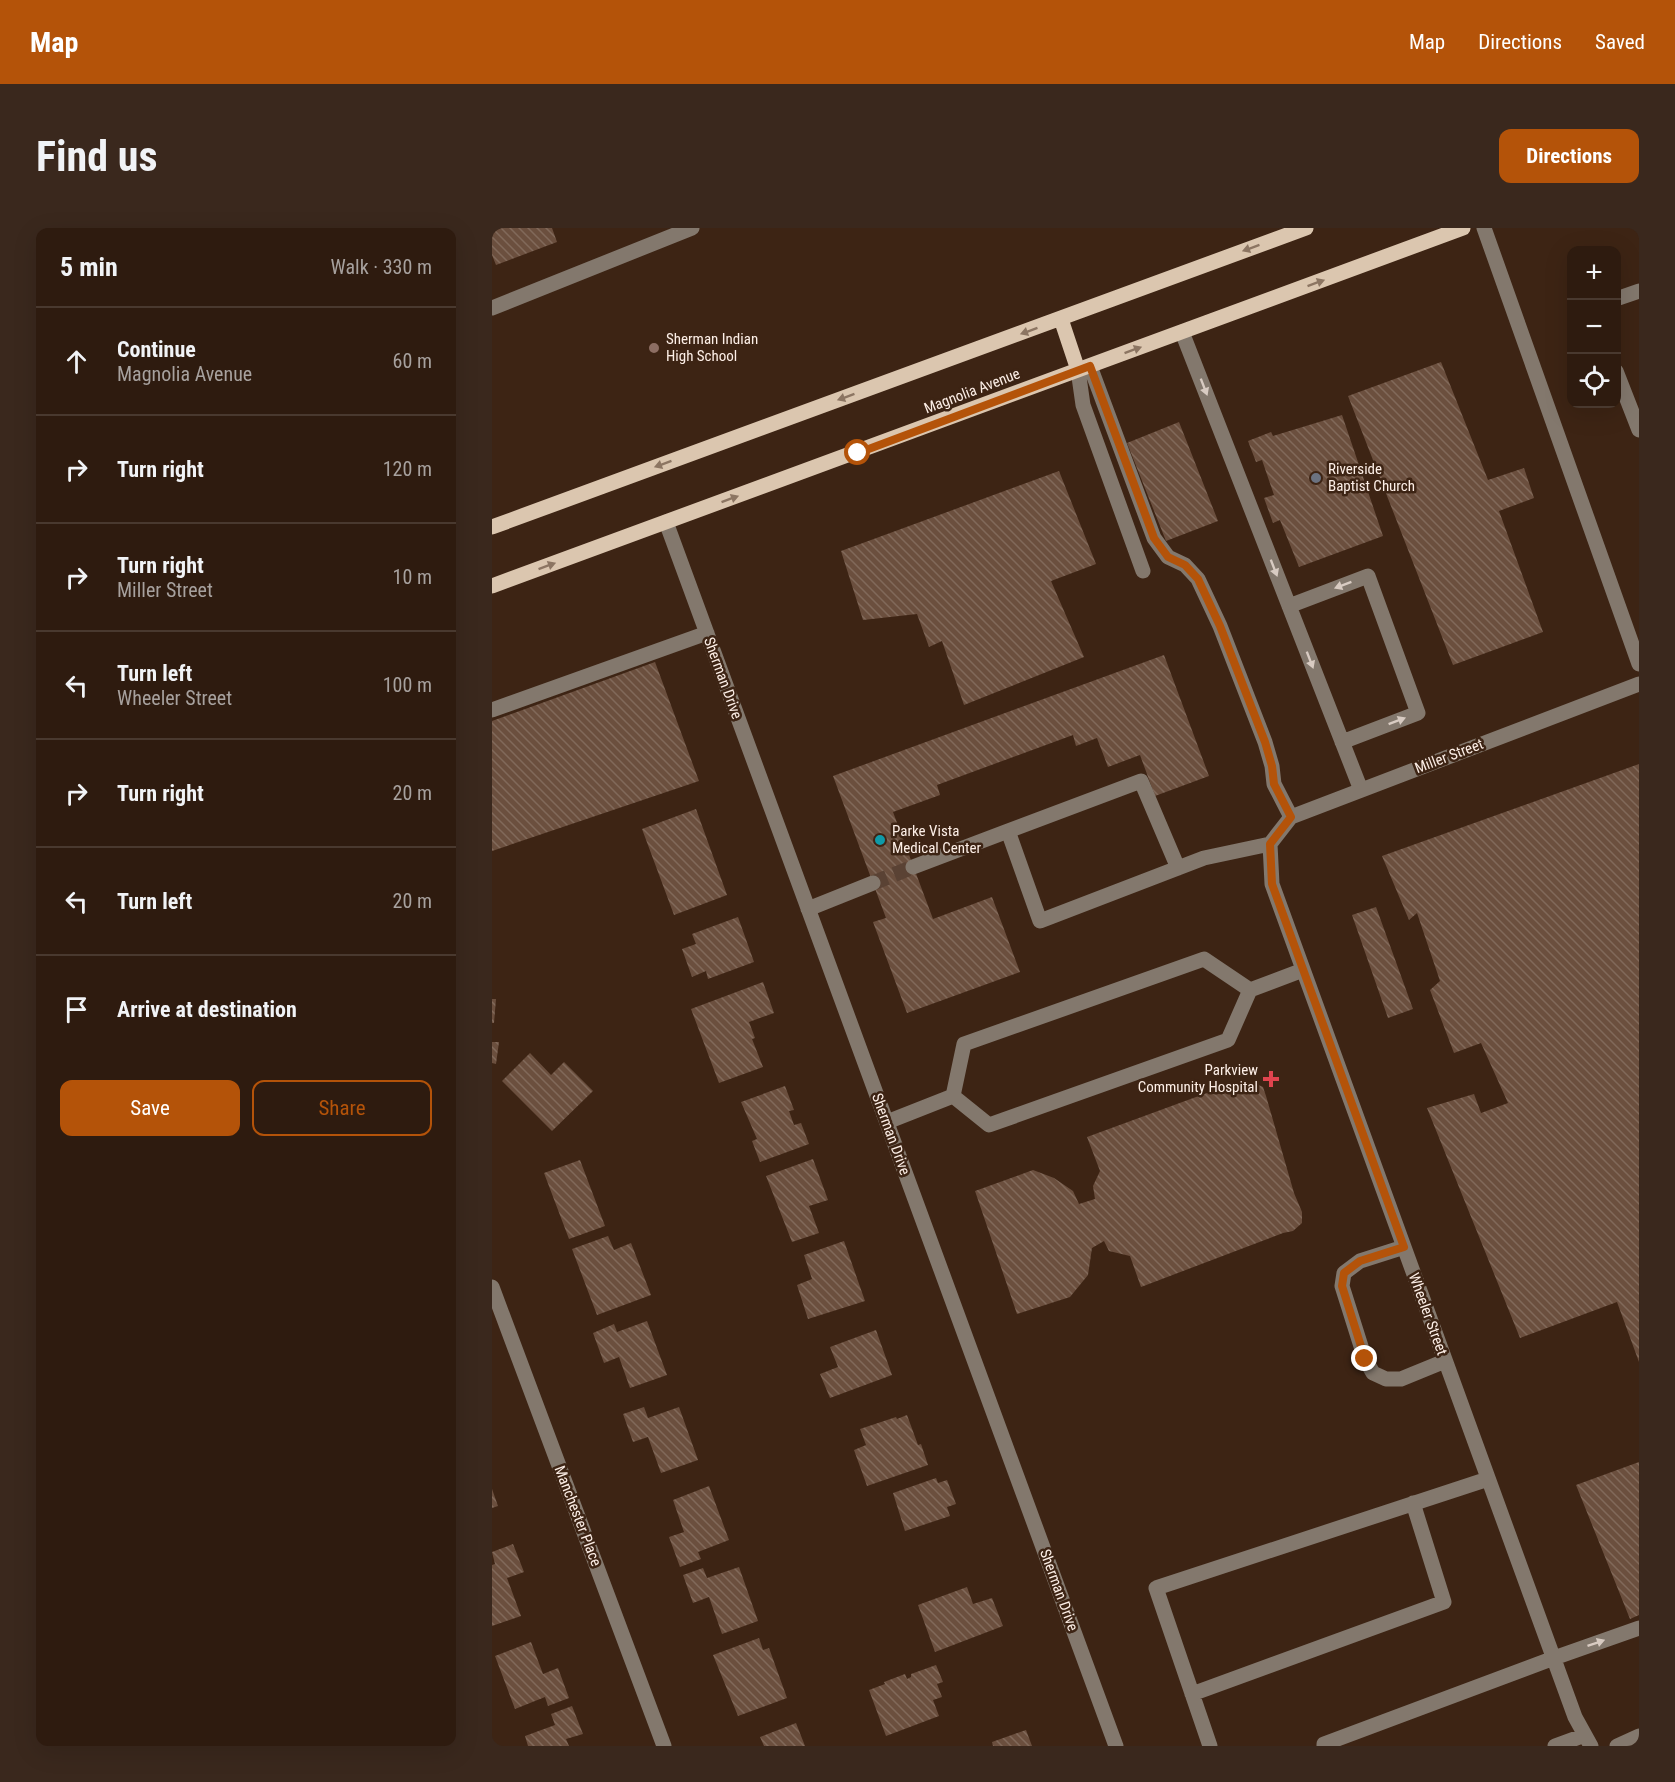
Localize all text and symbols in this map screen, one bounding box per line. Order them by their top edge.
text: Map [30,26,78,59]
text: Map [1409,30,1445,54]
text: Directions [1478,30,1562,54]
text: Saved [1595,30,1645,54]
button: Directions [1499,129,1639,183]
text: Find us [36,132,157,181]
one-way arrow [1242,244,1260,254]
map controls [1567,246,1621,408]
button: + [1567,246,1621,300]
text: 5 min [60,252,118,282]
text: Walk · 330 m [331,255,432,279]
one-way arrow [1307,277,1325,287]
button: − [1567,300,1621,354]
one-way arrow [1020,326,1038,336]
place label: Sherman Indian High School [666,330,758,365]
text: Continue [117,337,196,362]
marker: Sherman Indian High School [647,341,661,355]
icon: ahead [60,345,93,378]
one-way arrow [1124,345,1142,355]
text: 60 m [393,349,432,373]
button: locate [1567,354,1621,408]
text: Magnolia Avenue [117,362,252,386]
street label: Magnolia Avenue [921,364,1023,418]
one-way arrow [1199,378,1209,396]
one-way arrow [837,393,855,403]
route start [844,439,870,465]
icon: right [60,453,93,486]
text: Turn right [117,457,204,482]
text: 120 m [383,457,432,481]
one-way arrow [654,460,672,469]
place label: Riverside Baptist Church [1328,460,1415,495]
marker: Riverside Baptist Church [1309,471,1323,485]
one-way arrow [721,494,739,503]
text: Turn right [117,553,204,578]
one-way arrow [538,560,556,570]
one-way arrow [1270,560,1280,578]
icon: right [60,561,93,594]
text: 10 m [393,565,432,589]
text: Miller Street [117,578,213,602]
one-way arrow [1334,580,1352,590]
street label: Sherman Drive [700,635,746,721]
one-way arrow [1306,651,1315,669]
text: Turn left [117,661,192,686]
icon: left [60,669,93,702]
text: 100 m [383,673,432,697]
text: Wheeler Street [117,686,232,710]
one-way arrow [1388,716,1406,725]
street label: Miller Street [1412,735,1486,777]
icon: right [60,777,93,810]
text: Turn right [117,781,204,806]
text: 20 m [393,781,432,805]
place label: Parke Vista Medical Center [892,822,982,857]
marker: Parke Vista Medical Center [873,833,887,847]
icon: left [60,885,93,918]
text: Turn left [117,889,192,914]
text: 20 m [393,889,432,913]
icon: arrive [60,993,93,1026]
text: Arrive at destination [117,997,297,1022]
place label: Parkview Community Hospital [1138,1061,1258,1096]
marker: Parkview Community Hospital [1262,1070,1280,1088]
button: Save [60,1080,240,1136]
button: Share [252,1080,432,1136]
street label: Sherman Drive [868,1091,914,1177]
street label: Wheeler Street [1405,1270,1451,1358]
route end [1351,1345,1377,1371]
street label: Manchester Place [551,1463,605,1569]
street label: Sherman Drive [1036,1547,1082,1633]
one-way arrow [1587,1638,1605,1647]

